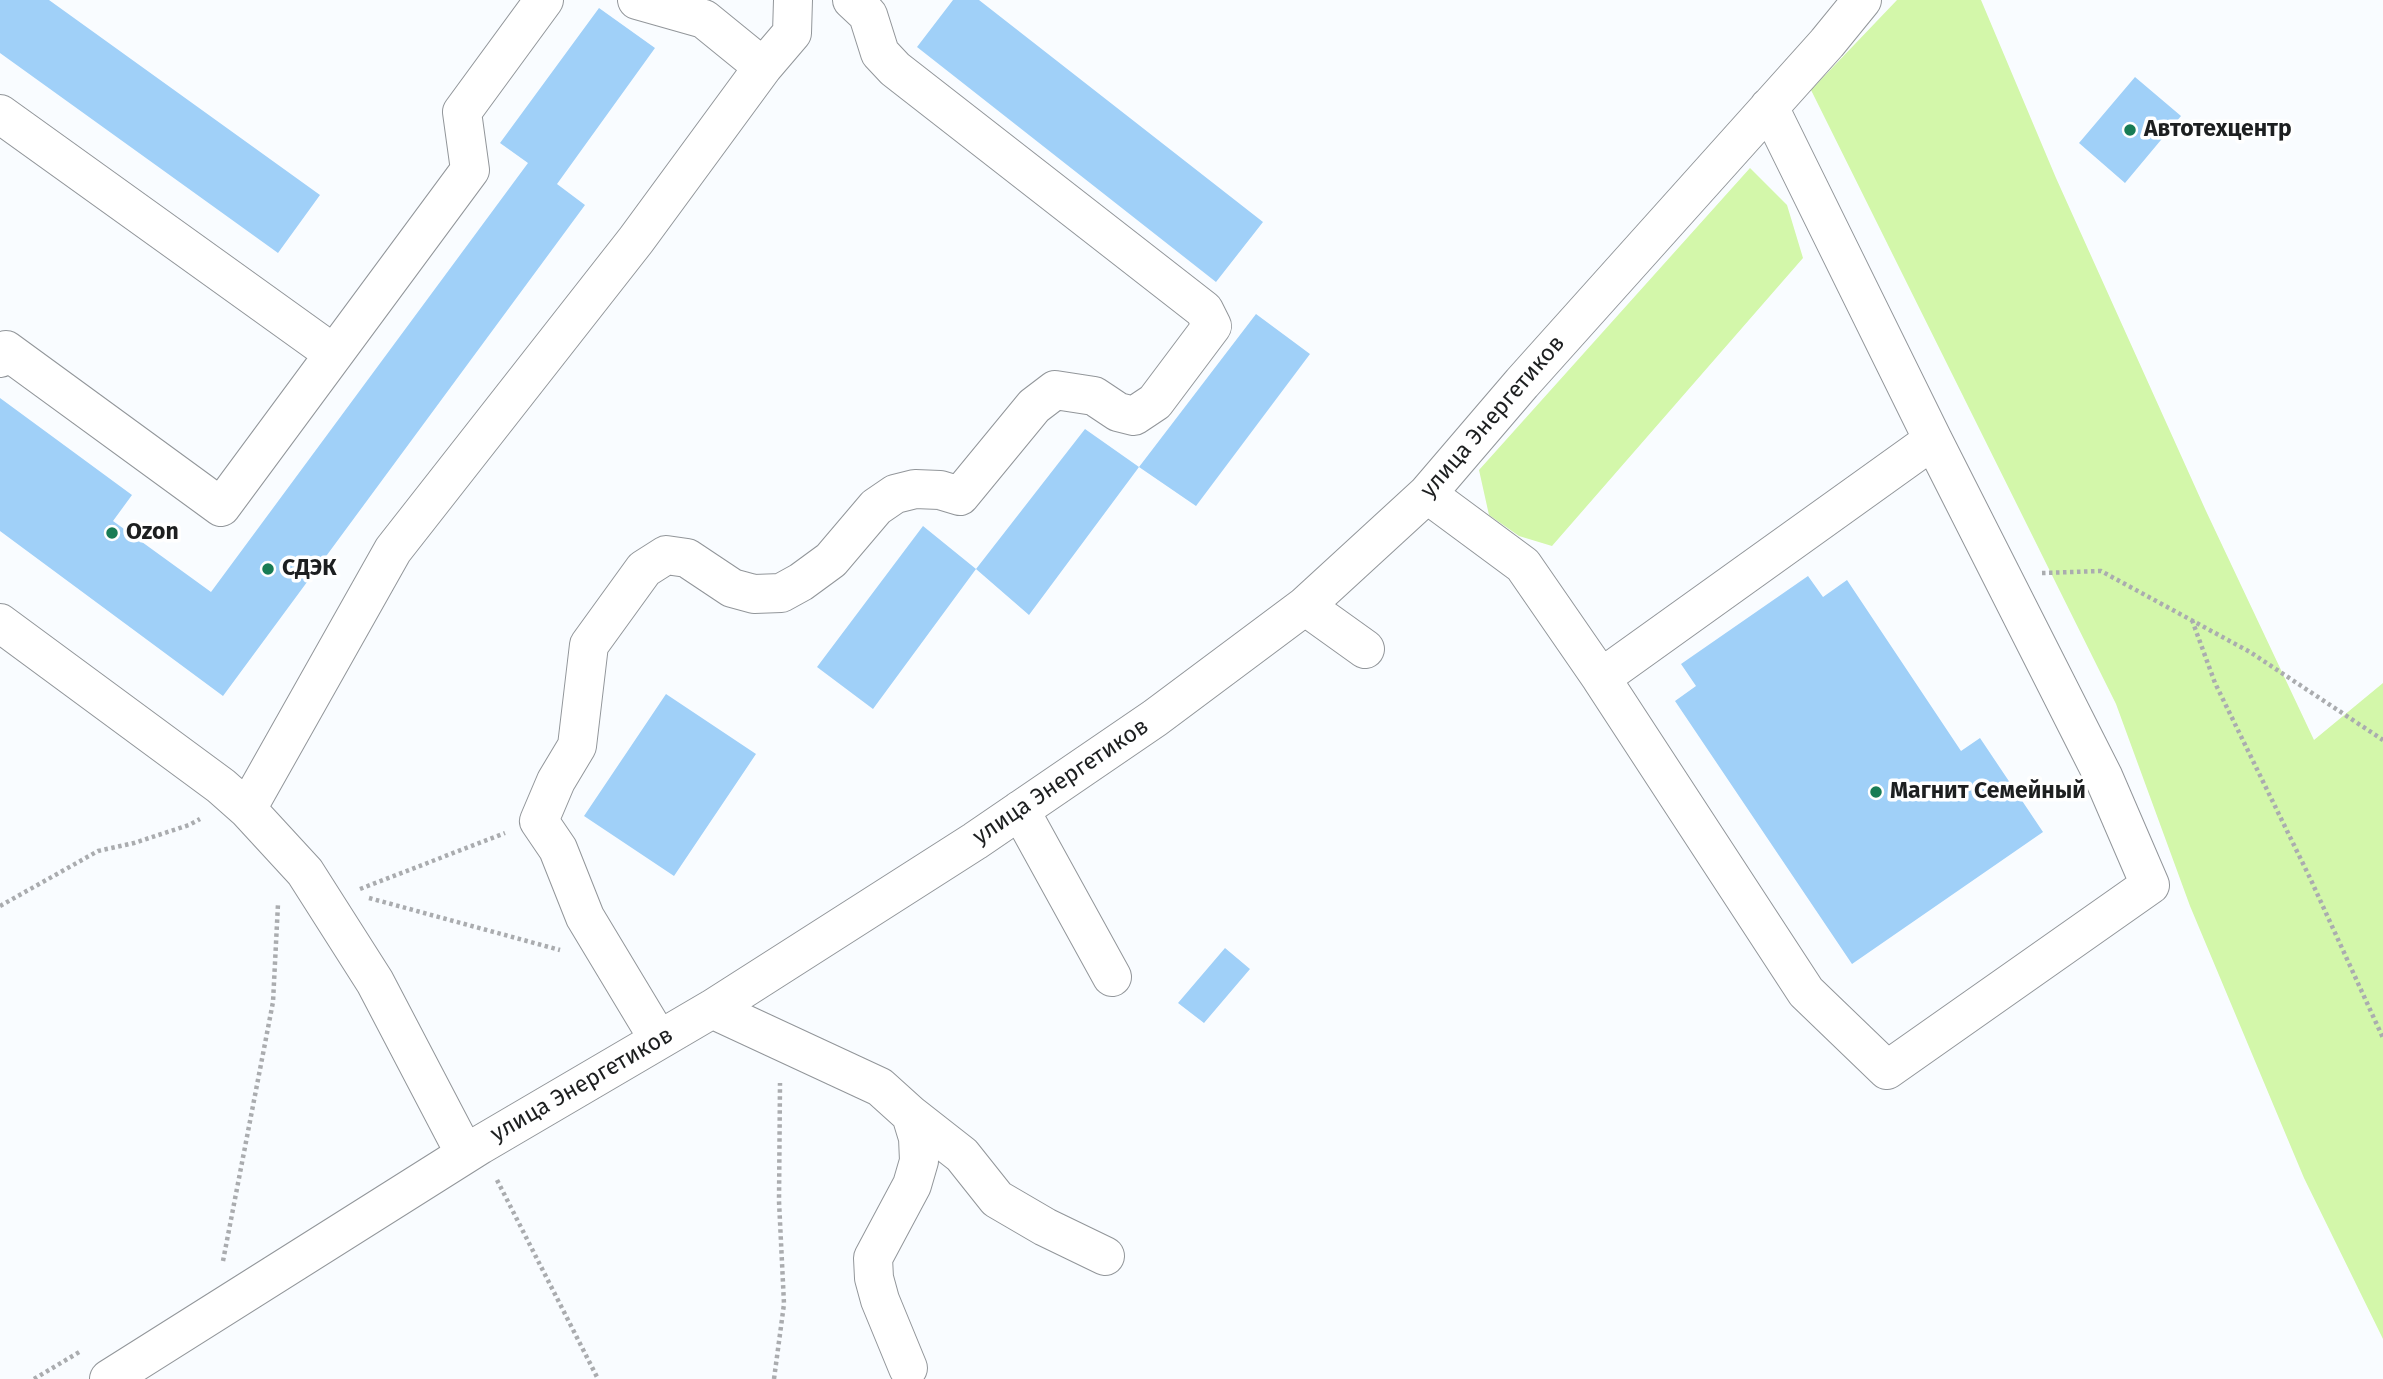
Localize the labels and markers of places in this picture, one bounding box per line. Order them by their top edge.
place label: Автотехцентр [2144,116,2292,144]
marker: Автотехцентр [2122,122,2138,138]
place label: Ozon [126,519,179,547]
marker: Ozon [104,525,120,541]
place label: СДЭК [282,555,336,583]
marker: СДЭК [260,561,276,577]
place label: Магнит Семейный [1890,778,2086,806]
marker: Магнит Семейный [1868,784,1884,800]

